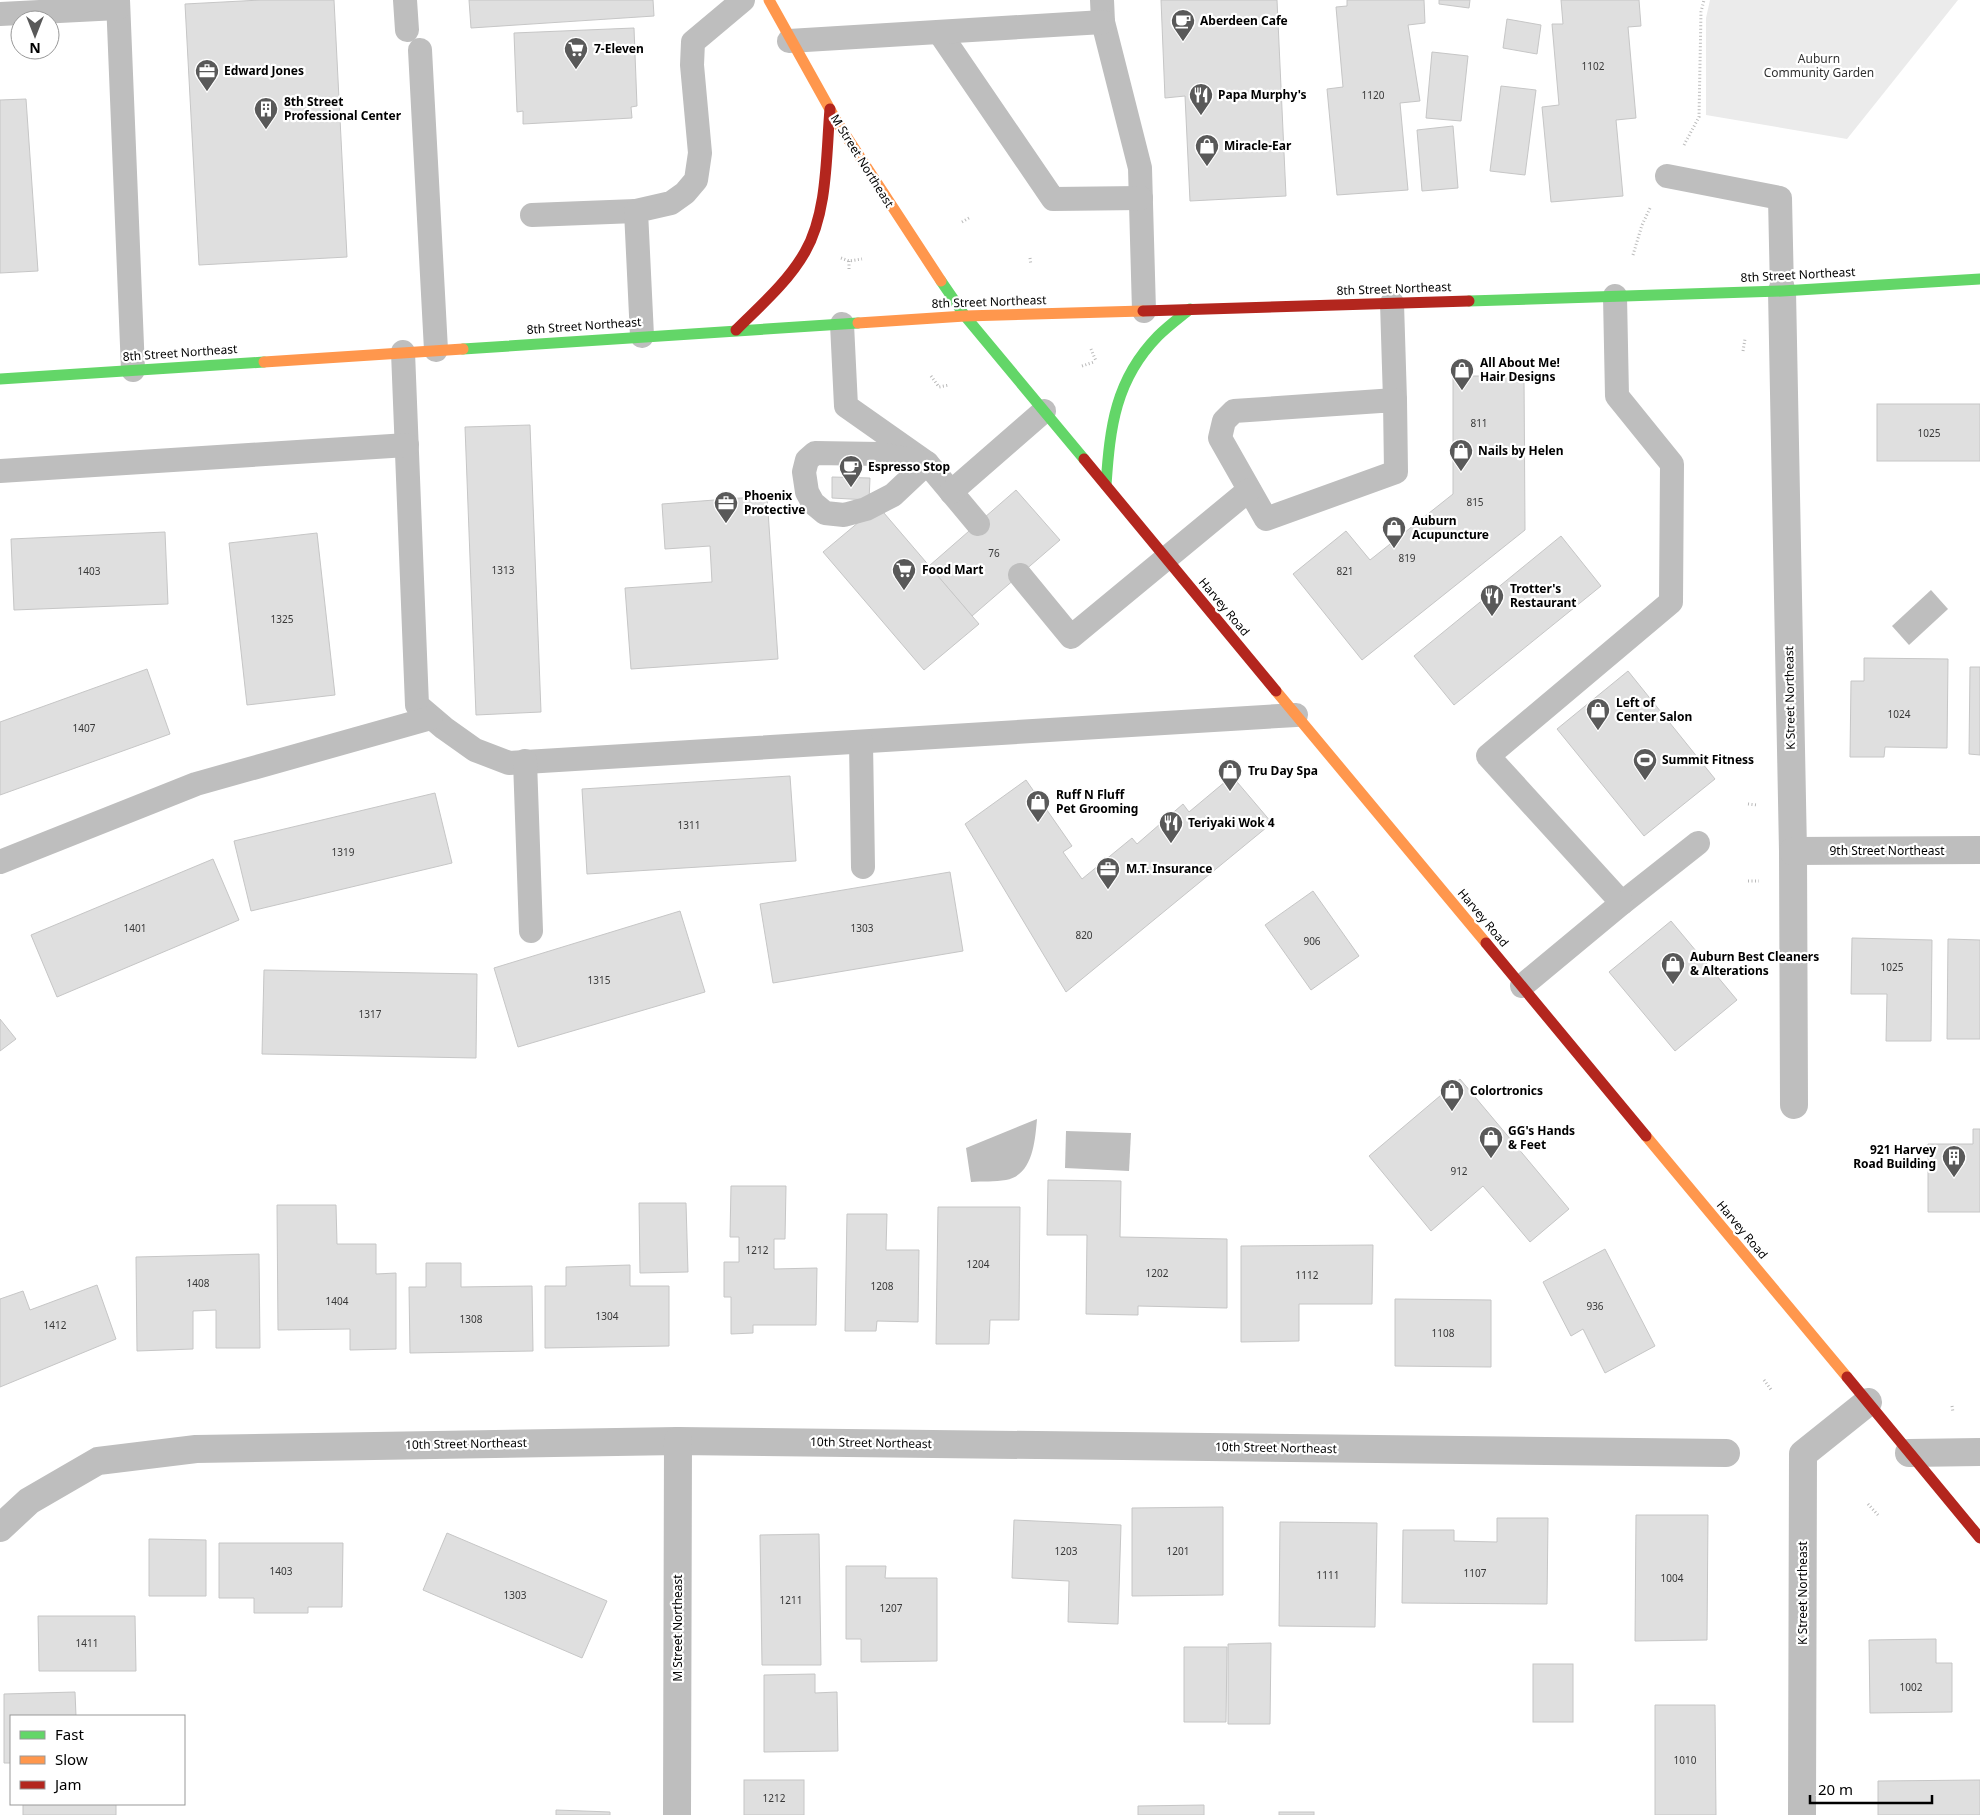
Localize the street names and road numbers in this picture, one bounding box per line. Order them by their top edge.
street label: M Street Northeast [827,111,898,211]
street label: 8th Street Northeast [1740,263,1857,286]
street label: 8th Street Northeast [1336,278,1452,299]
street label: 8th Street Northeast [931,291,1047,312]
street label: 8th Street Northeast [526,313,643,338]
street label: 8th Street Northeast [122,340,239,365]
street label: Harvey Road [1195,574,1254,639]
street label: K Street Northeast [1780,645,1799,750]
street label: 9th Street Northeast [1829,842,1945,859]
street label: Harvey Road [1454,885,1513,950]
street label: Harvey Road [1713,1197,1772,1262]
street label: 10th Street Northeast [810,1433,933,1452]
street label: 10th Street Northeast [405,1434,528,1453]
street label: 10th Street Northeast [1215,1438,1338,1457]
street label: K Street Northeast [1794,1540,1811,1645]
street label: M Street Northeast [669,1574,686,1682]

